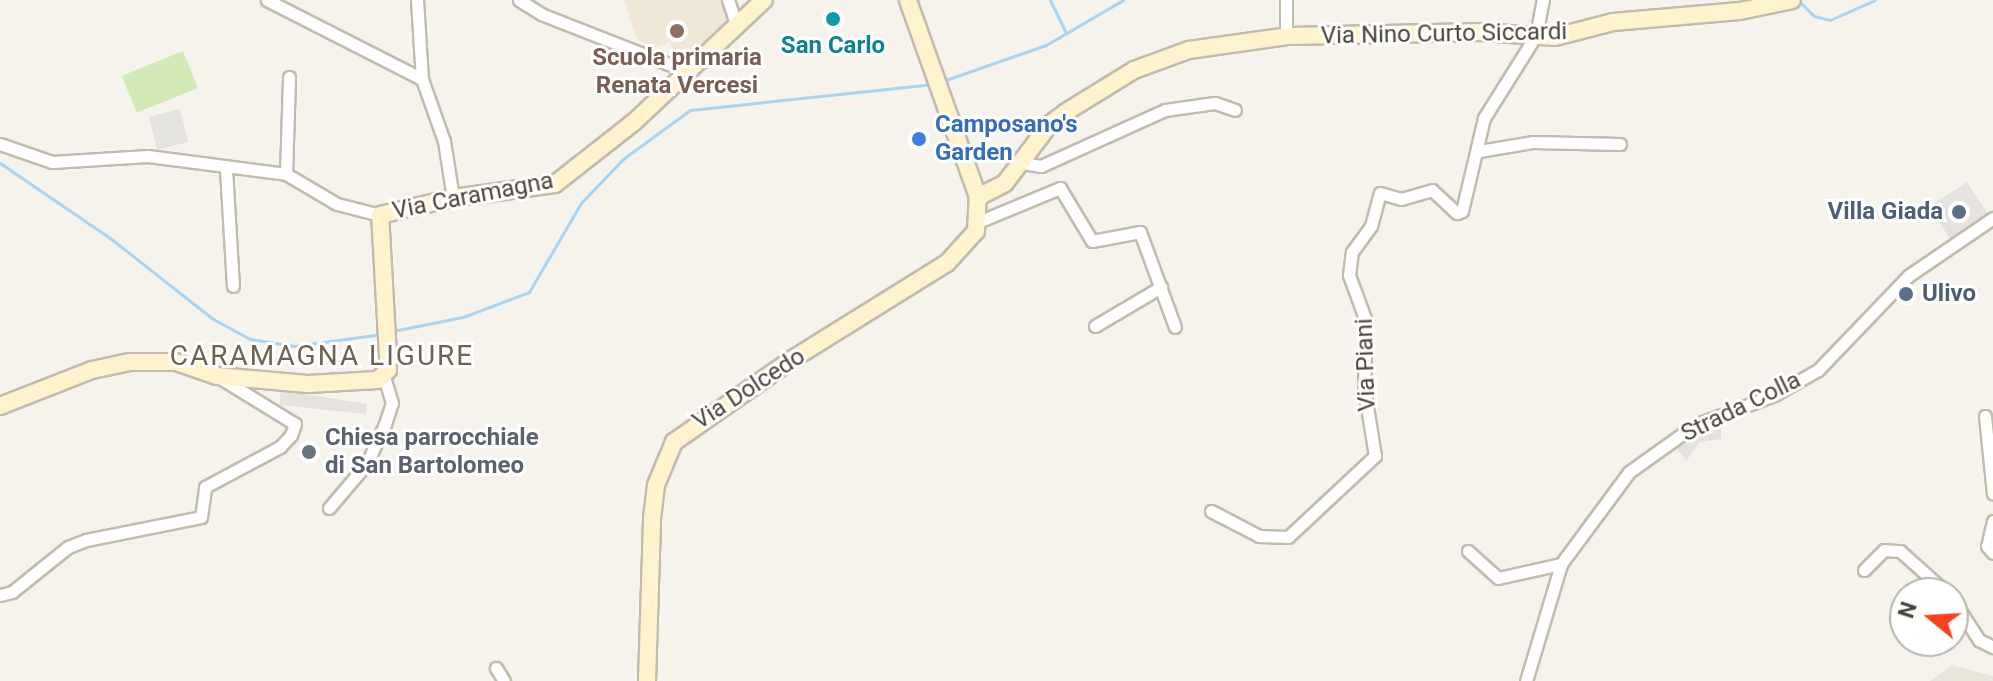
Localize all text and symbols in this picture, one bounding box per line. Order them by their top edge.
marker: San Carlo [824,10,842,28]
street label: Via Nino Curto Siccardi [1321,17,1567,51]
marker: Scuola primaria Renata Vercesi [668,22,686,40]
place label: San Carlo [781,32,885,60]
place label: Scuola primaria Renata Vercesi [592,44,762,100]
place label: Camposano's Garden [935,111,1078,167]
marker: Camposano's Garden [910,130,928,148]
street label: Via Caramagna [390,166,556,226]
place label: Villa Giada [1828,198,1943,226]
marker: Villa Giada [1950,203,1968,221]
place label: Ulivo [1922,280,1976,308]
marker: Ulivo [1897,285,1915,303]
street label: Via Piani [1350,318,1382,412]
district label: CARAMAGNA LIGURE [170,339,474,373]
street label: Via Dolcedo [688,342,810,436]
street label: Strada Colla [1677,366,1805,448]
place label: Chiesa parrocchiale di San Bartolomeo [325,424,539,480]
marker: Chiesa parrocchiale di San Bartolomeo [300,443,318,461]
north arrow [1889,577,1969,657]
text: N [1893,599,1922,621]

